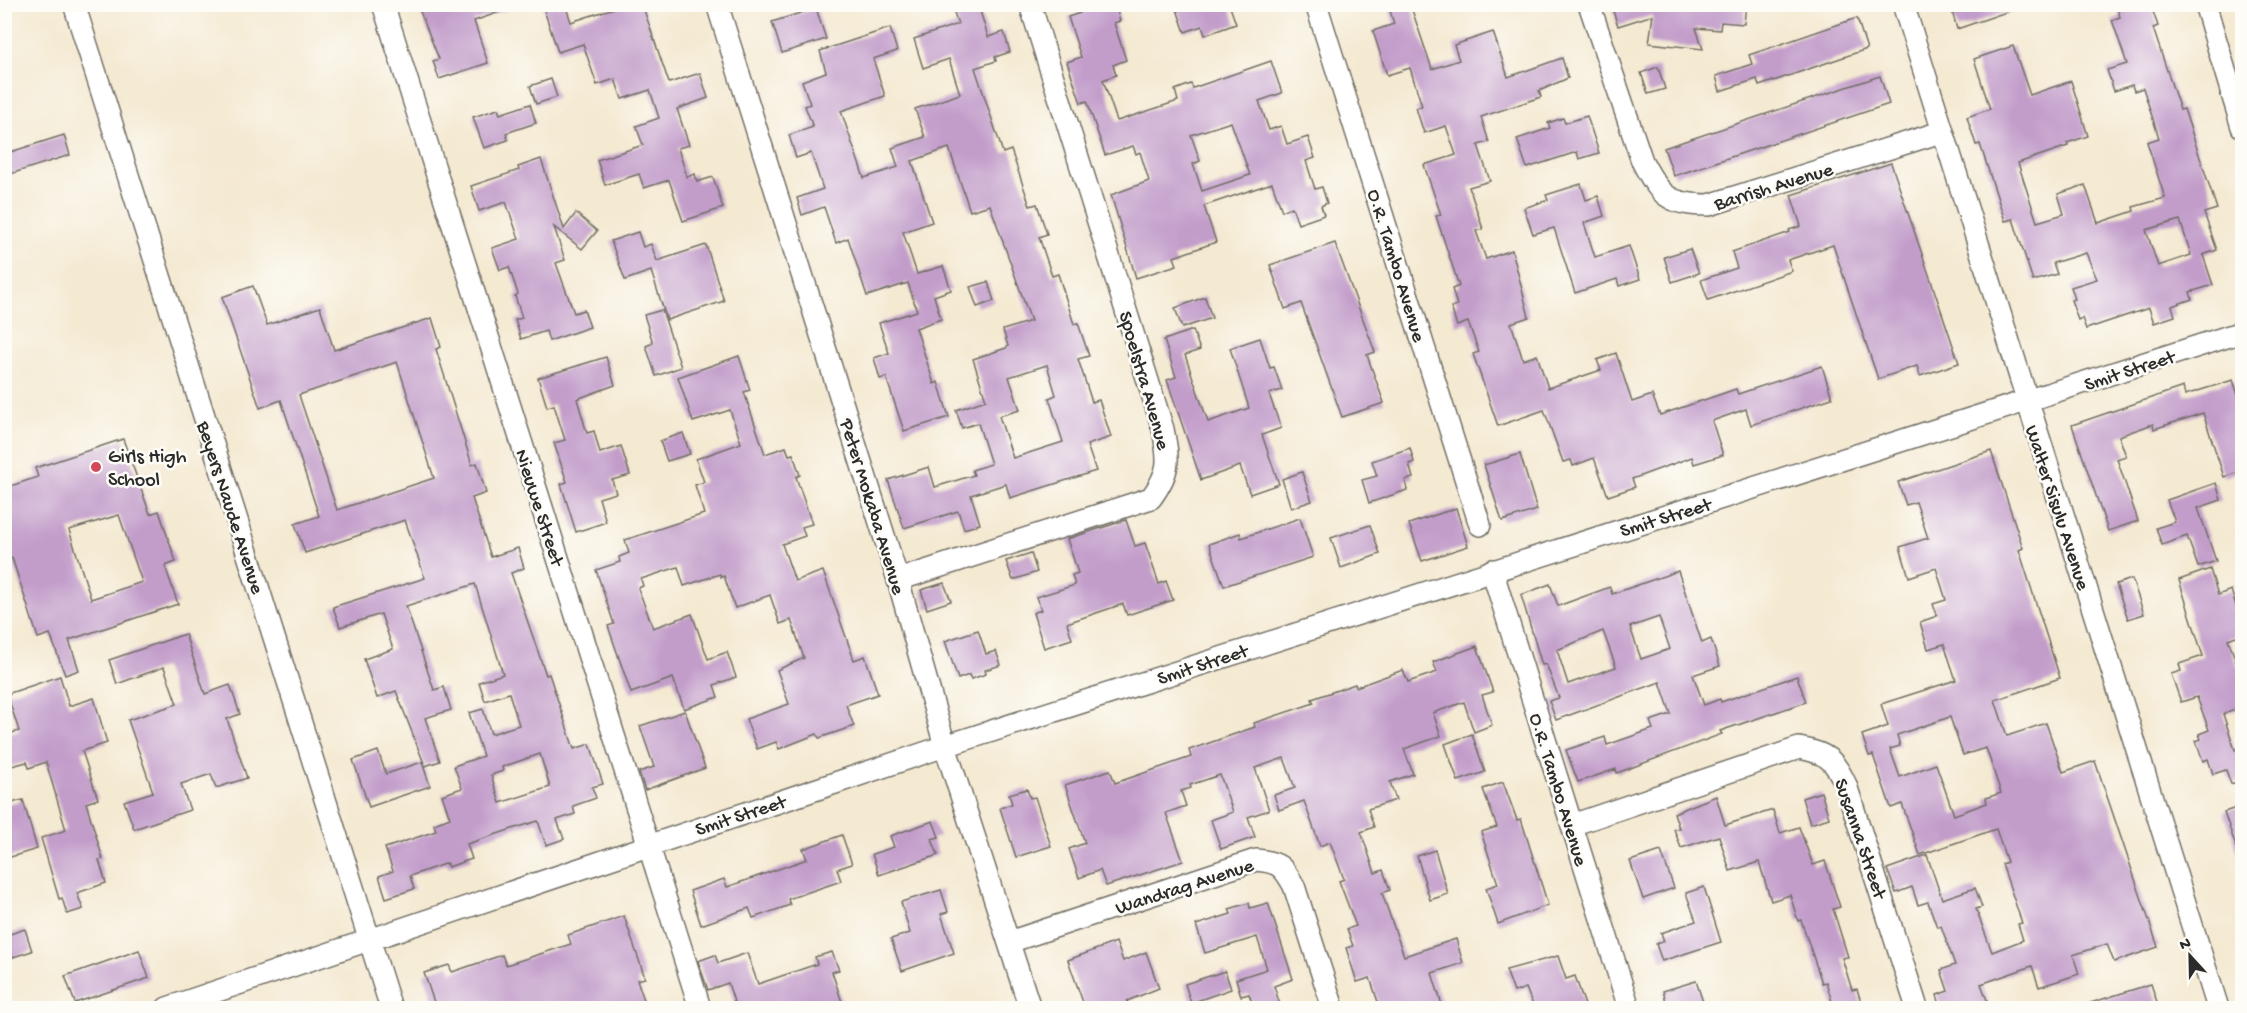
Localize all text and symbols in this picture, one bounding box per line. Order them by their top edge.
street label: Barrish Avenue [1711,159,1837,218]
street label: O.R. Tambo Avenue [1360,187,1429,346]
street label: Spoelstra Avenue [1112,309,1174,453]
street label: Smit Street [2082,346,2180,398]
street label: Peter Mokaba Avenue [833,415,909,598]
street label: Beyers Naude Avenue [190,418,268,598]
street label: Walter Sisulu Avenue [2018,423,2093,594]
place label: Girls High School [108,447,187,493]
street label: Nieuwe Street [508,447,568,571]
marker: Girls High School [89,460,103,474]
street label: Smit Street [1618,494,1716,544]
street label: Smit Street [1155,640,1253,692]
street label: O.R. Tambo Avenue [1522,711,1591,870]
street label: Susanna Street [1827,776,1891,904]
street label: Smit Street [693,791,791,843]
street label: Wandrag Avenue [1113,855,1258,921]
north arrow [2160,926,2220,986]
text: N [2177,934,2195,956]

